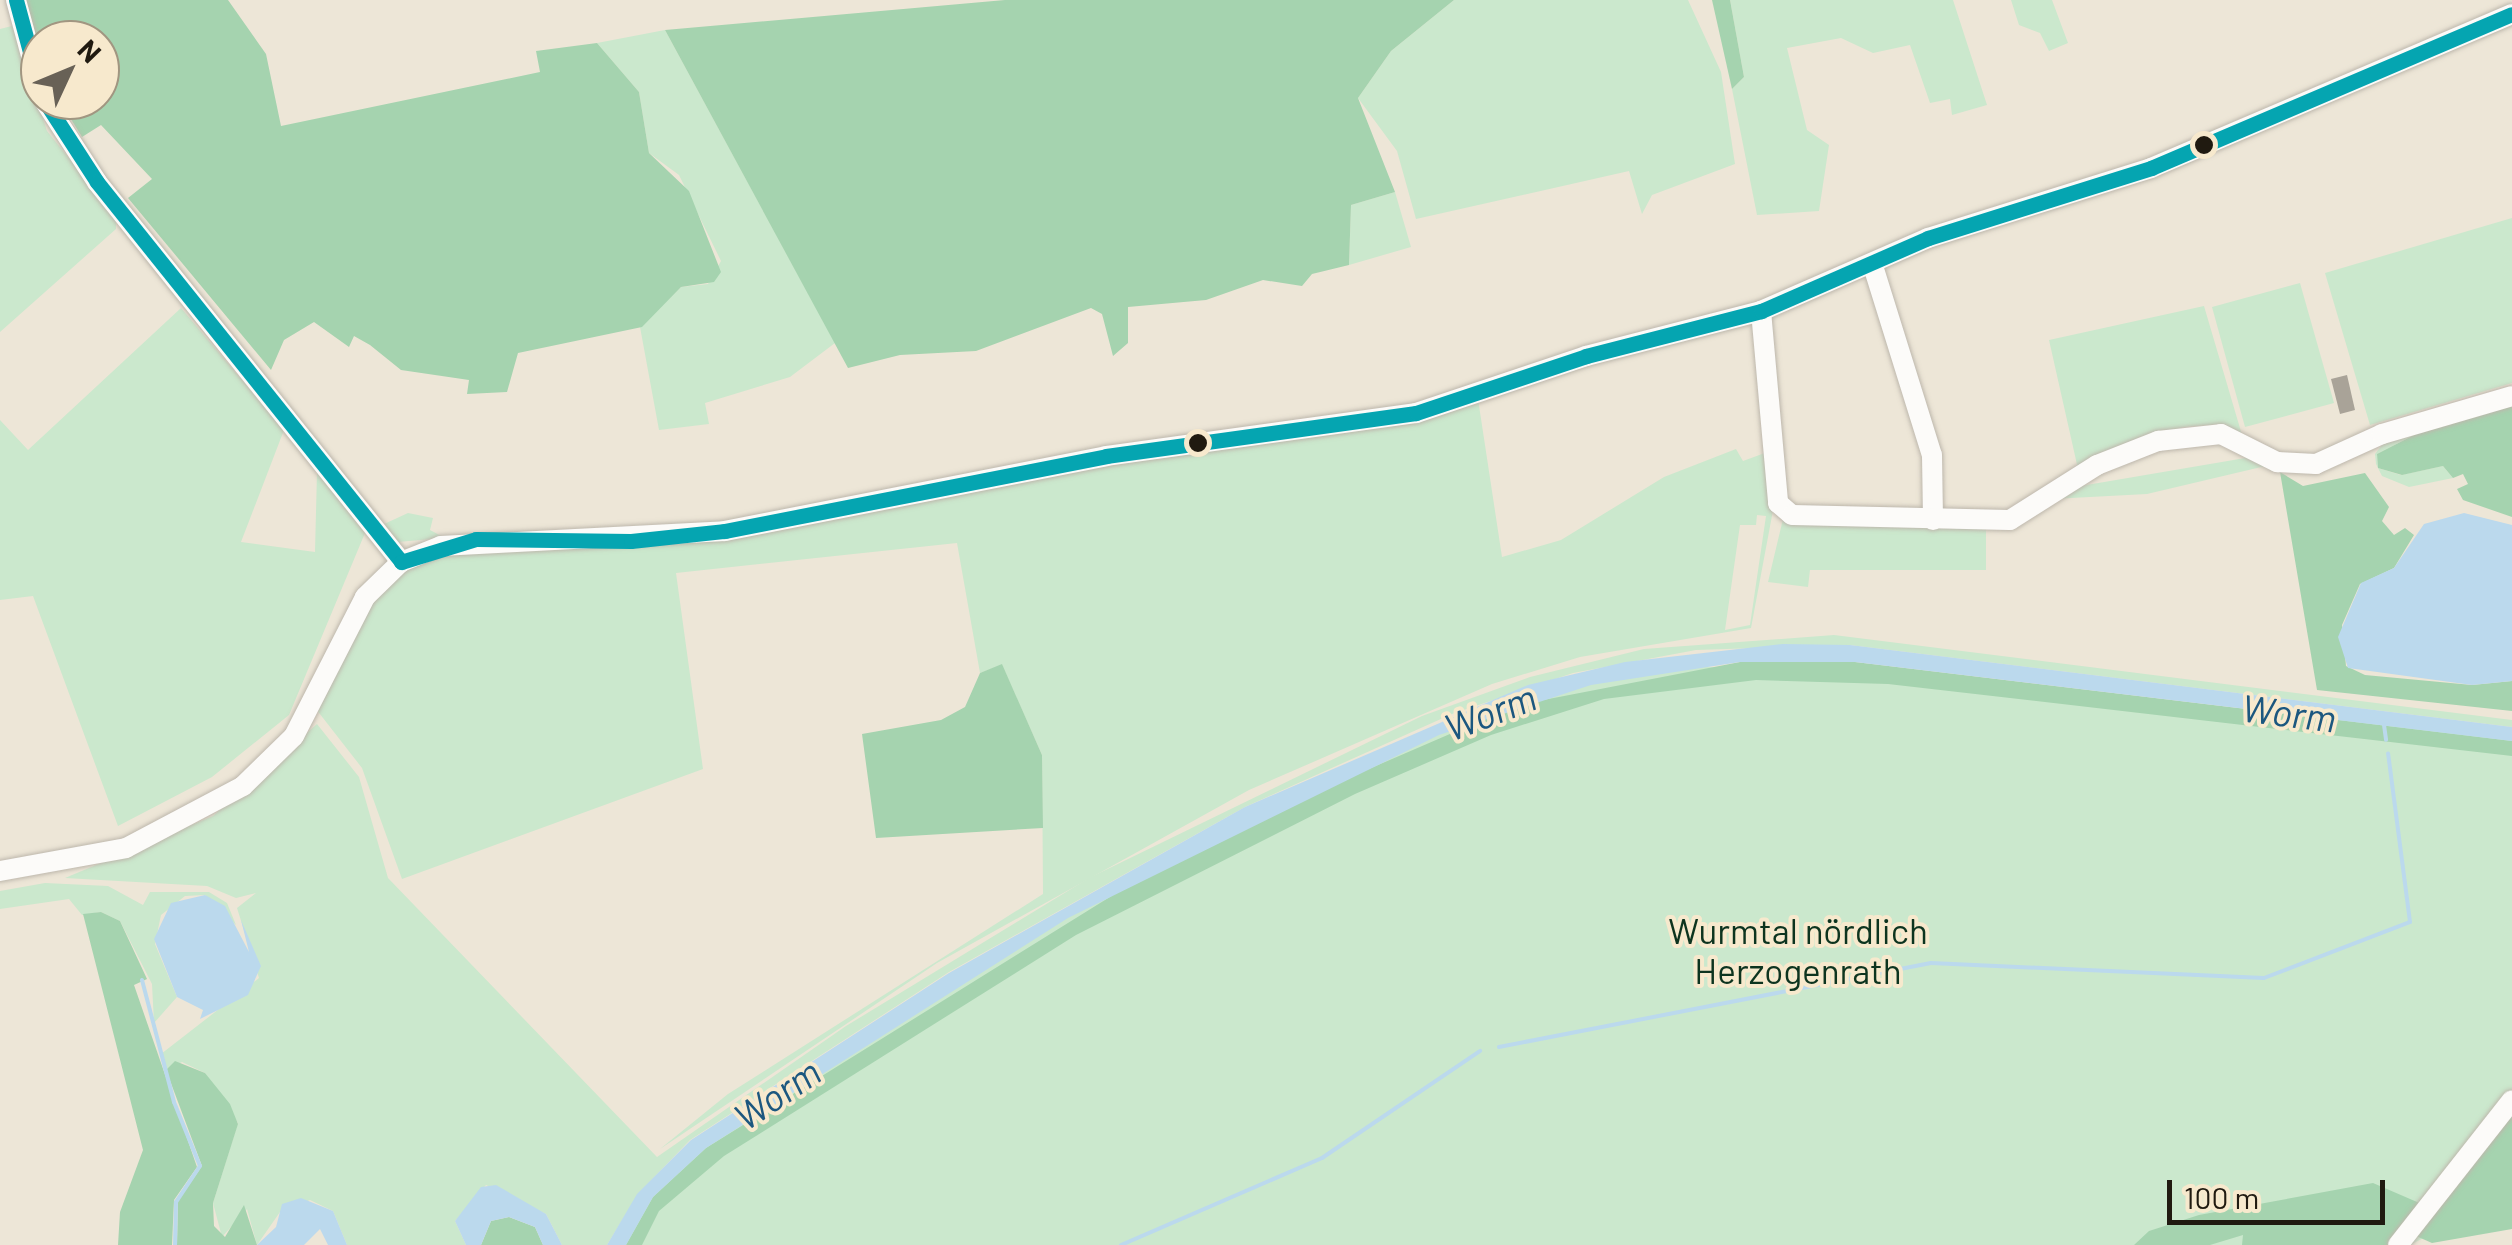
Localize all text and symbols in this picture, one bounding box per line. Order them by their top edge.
north arrow [20,20,120,120]
text: N [71,32,109,69]
unlabelled marker [2194,135,2214,155]
unlabelled marker [1188,433,1208,453]
water label: Worm [1438,674,1542,750]
water label: Worm [2239,685,2339,741]
park label: Wurmtal nördlich Herzogenrath [1668,909,1928,991]
water label: Worm [725,1049,829,1139]
scale bar [2172,1160,2390,1222]
text: 100 m [2184,1179,2259,1215]

